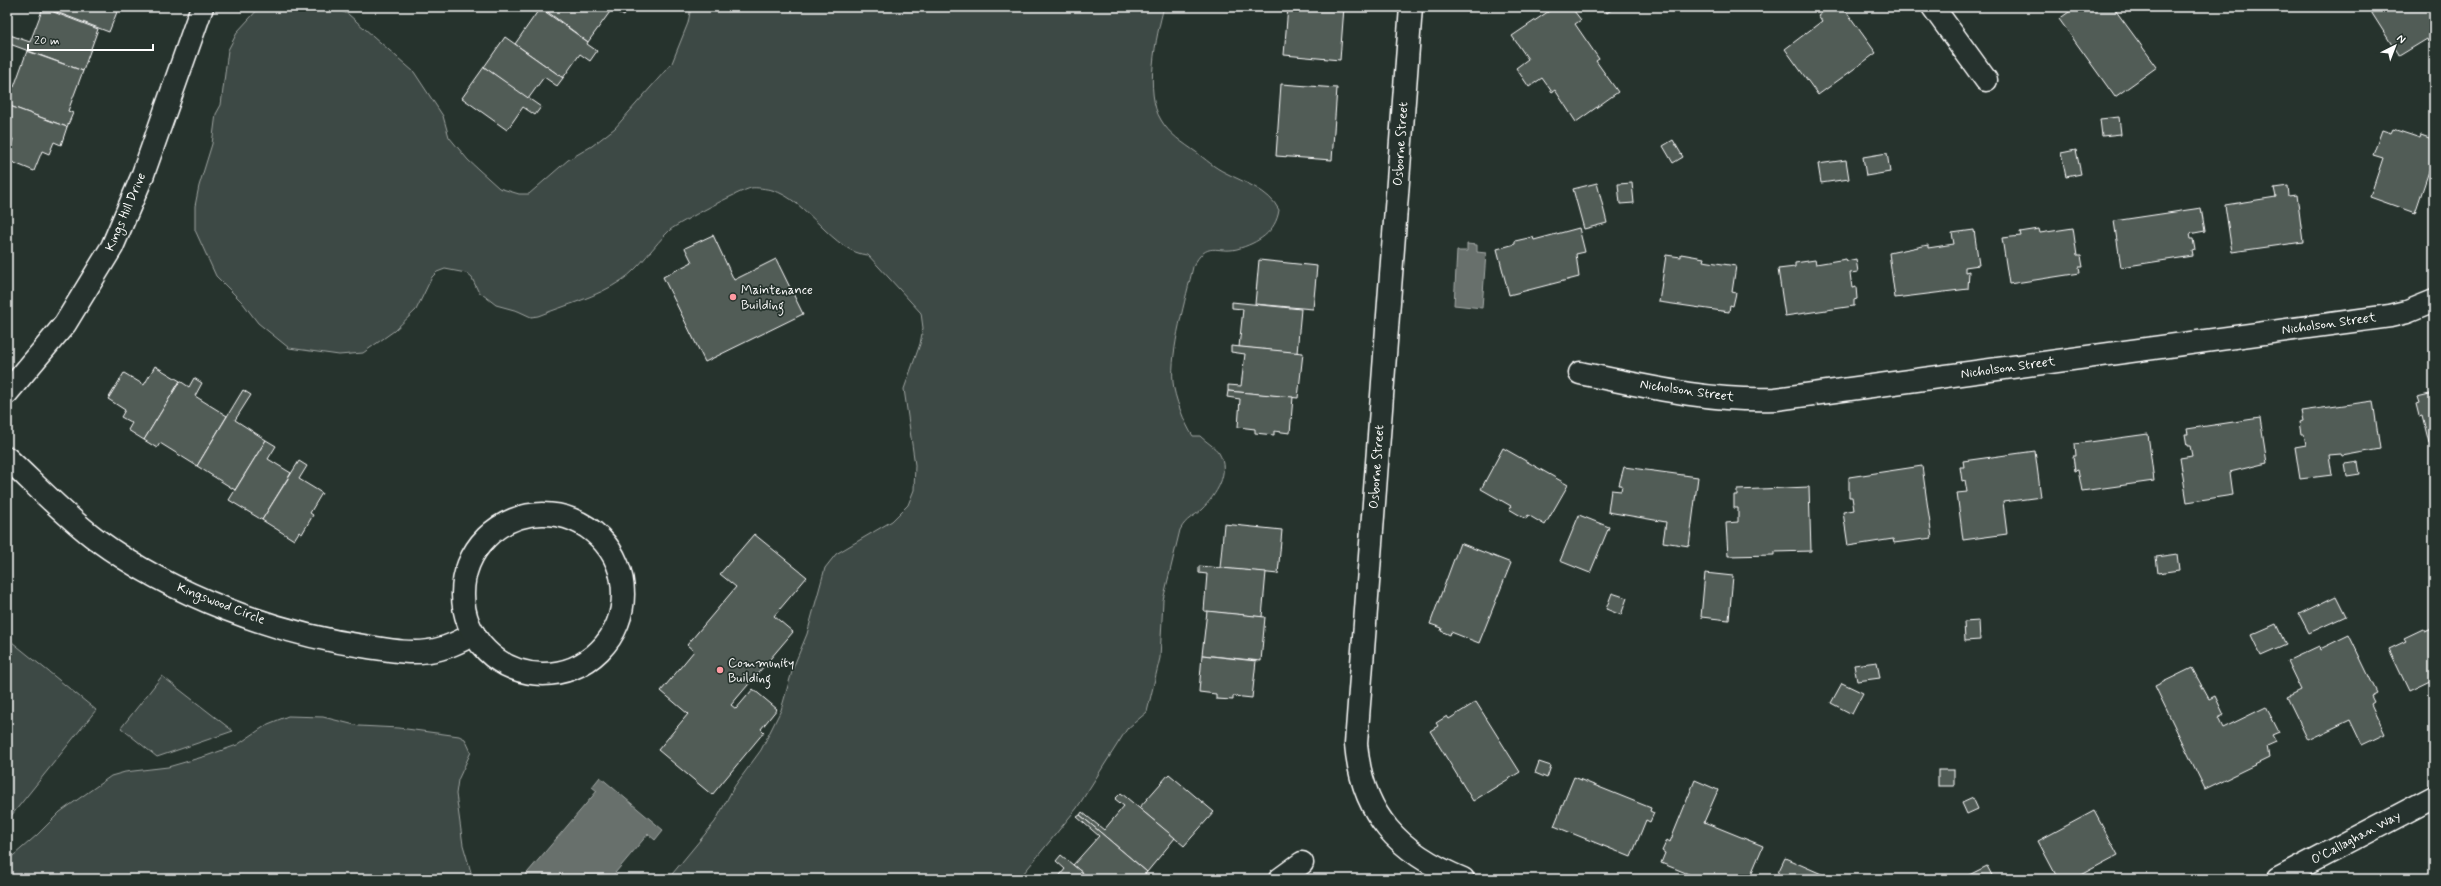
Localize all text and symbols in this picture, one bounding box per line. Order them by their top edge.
scale bar [28,26,153,52]
north arrow [2375,26,2415,66]
text: N [2394,32,2408,47]
text: 20 m [34,33,60,49]
street label: Osborne Street [1390,101,1412,187]
street label: Kings Hill Drive [102,170,151,254]
place label: Maintenance Building [741,282,813,316]
marker: Maintenance Building [728,292,738,302]
street label: Nicholson Street [2281,309,2378,339]
street label: Nicholson Street [1960,353,2057,383]
street label: Nicholson Street [1639,376,1736,406]
street label: Osborne Street [1366,424,1388,510]
street label: Kingswood Circle [174,579,268,630]
place label: Community Building [728,655,794,689]
marker: Community Building [715,665,725,675]
street label: O'Callaghan Way [2308,807,2404,869]

